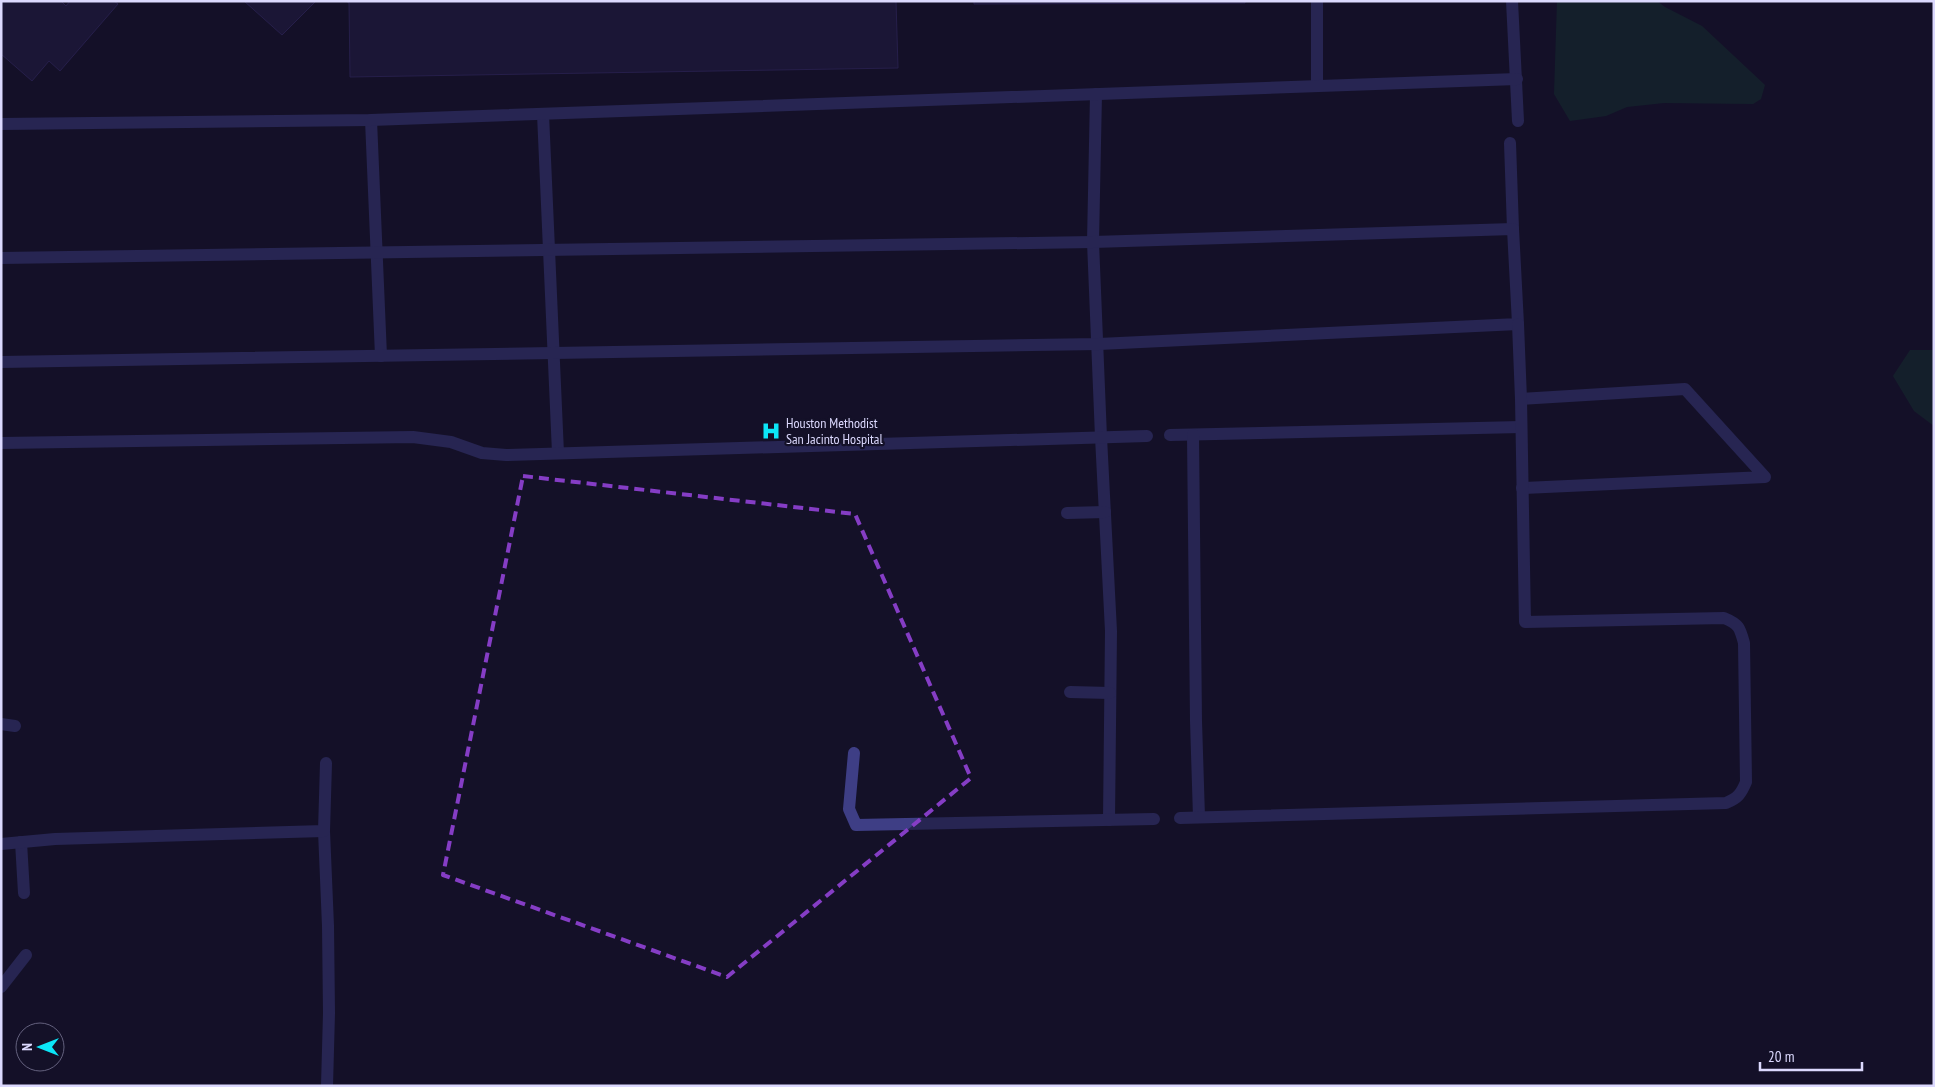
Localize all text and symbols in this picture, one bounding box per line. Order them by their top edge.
place label: Houston Methodist San Jacinto Hospital [786,414,883,448]
hospital icon: Houston Methodist San Jacinto Hospital [760,420,782,442]
north arrow [15,1022,65,1072]
scale bar [1760,1040,1862,1072]
text: N [18,1043,36,1051]
text: 20 m [1768,1047,1794,1066]

